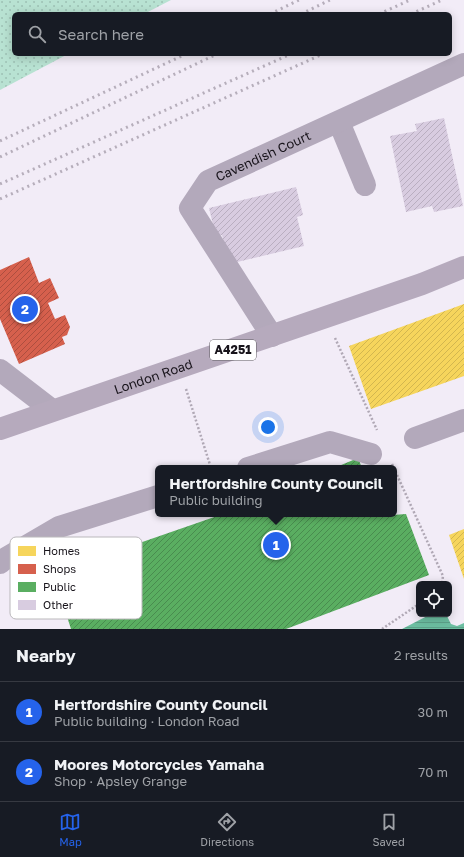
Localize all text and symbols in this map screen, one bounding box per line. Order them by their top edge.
search box [12,12,452,56]
icon: search [26,23,48,45]
text: Search here [58,25,144,43]
street label: Cavendish Court [213,127,313,185]
pin: 2 [12,294,38,324]
road number: A4251 [210,340,256,360]
street label: London Road [112,355,195,397]
your location [258,417,278,437]
popup [155,465,397,517]
text: Hertfordshire County Council [169,474,383,492]
text: Public building [169,492,262,508]
pin: 1 [263,530,289,560]
legend [10,537,142,619]
text: Homes [43,544,80,557]
text: Shops [43,562,76,575]
text: Public [43,580,76,593]
map controls [416,581,452,617]
button: locate [416,581,452,617]
text: Other [43,598,74,611]
text: Nearby [16,645,76,666]
text: 2 results [394,647,448,663]
text: Hertfordshire County Council [54,695,267,713]
text: 1 [26,704,32,720]
text: 30 m [418,704,448,720]
text: Public building · London Road [54,713,240,729]
text: Moores Motorcycles Yamaha [54,755,264,773]
text: 2 [25,764,33,780]
text: 70 m [418,764,448,780]
text: Shop · Apsley Grange [54,773,187,789]
tab: Map [59,811,82,848]
tab: Directions [200,811,254,848]
tab: Saved [373,811,405,848]

